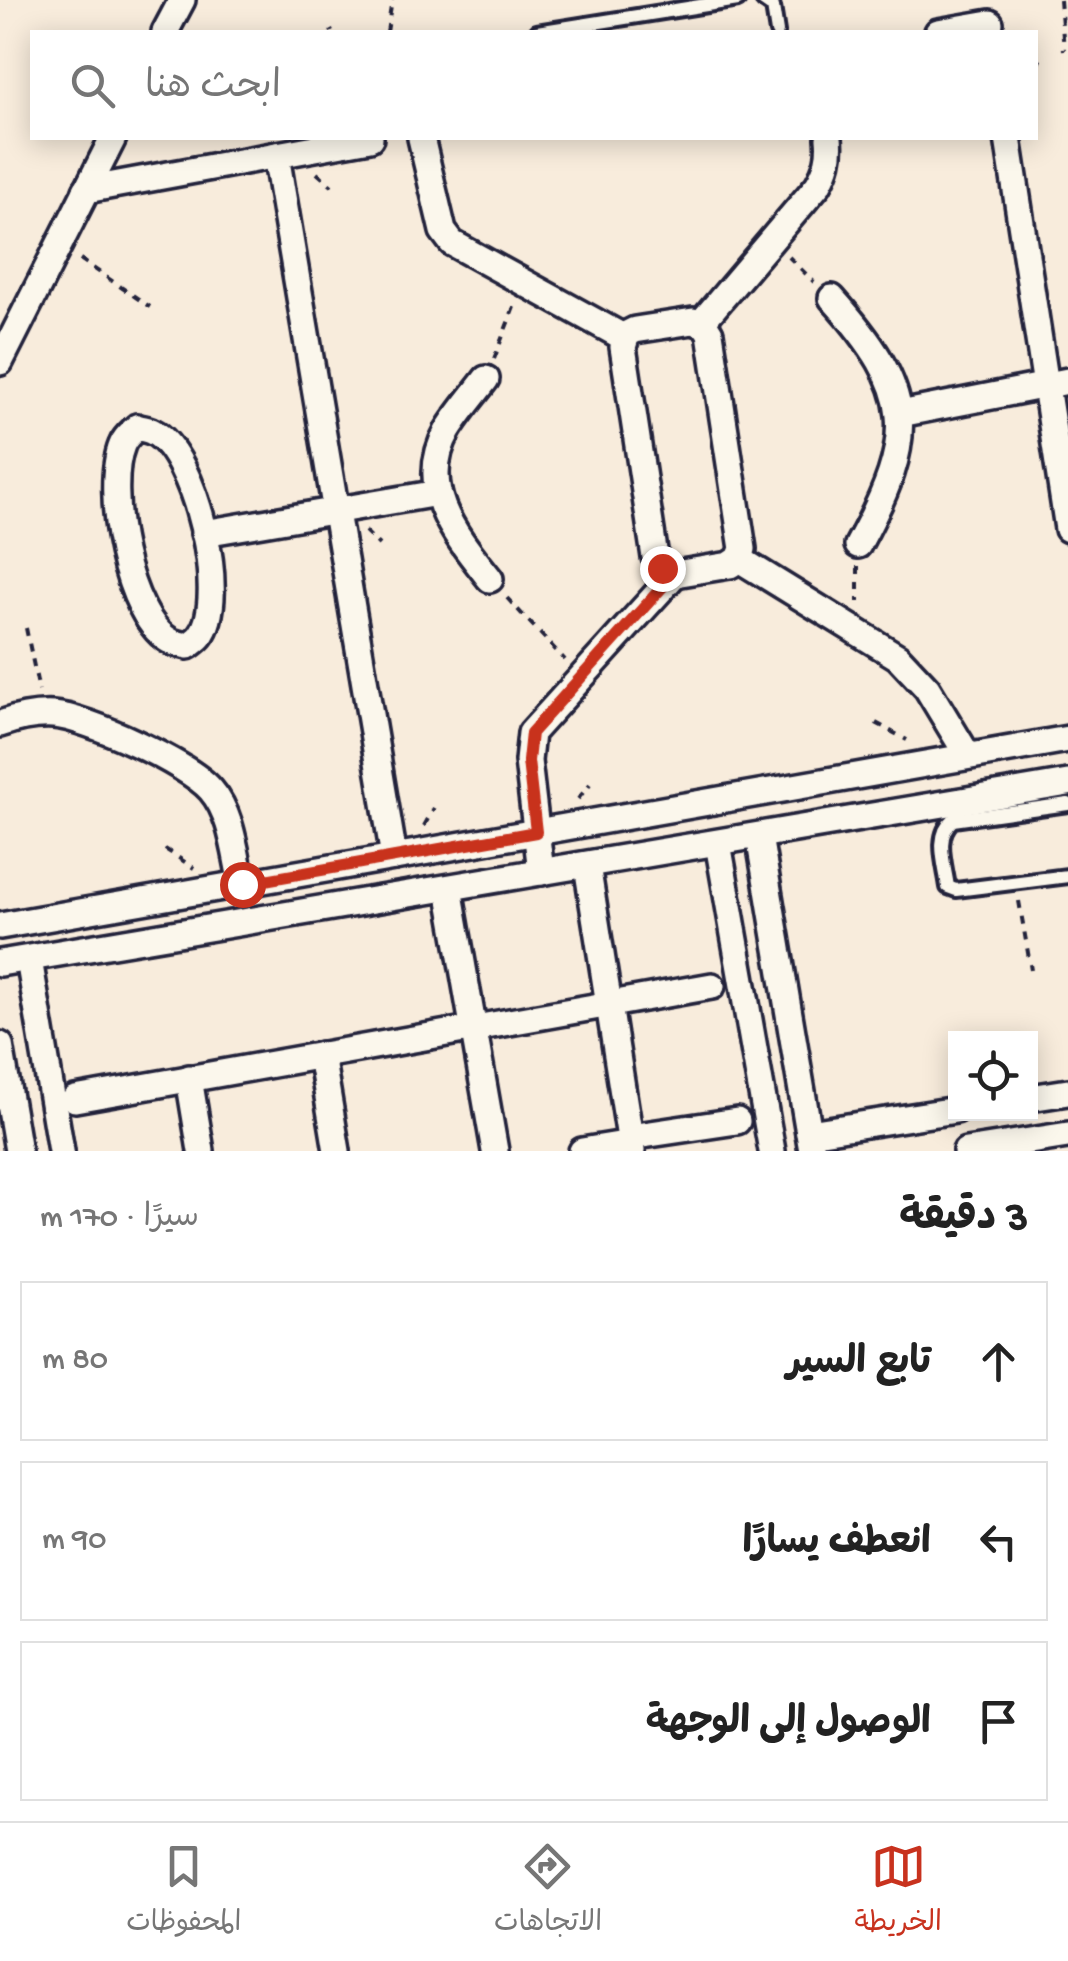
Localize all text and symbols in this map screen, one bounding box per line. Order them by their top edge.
search box [30,30,1038,140]
icon: search [65,58,120,113]
text: ابحث هنا [145,67,281,111]
route end [640,546,686,592]
route start [220,862,266,908]
map controls [948,1031,1038,1121]
button: locate [948,1031,1038,1121]
text: 3 دقيقة [899,1196,1028,1245]
text: سيرًا · 170 m [40,1200,199,1238]
icon: ahead [971,1334,1026,1389]
text: 80 m [42,1342,108,1380]
text: تابع السير [787,1343,931,1387]
icon: left [971,1514,1026,1569]
text: 90 m [42,1522,107,1560]
text: انعطف يسارًا [742,1523,931,1567]
icon: arrive [971,1694,1026,1749]
text: الوصول إلى الوجهة [646,1703,931,1747]
tab: المحفوظات [126,1839,242,1945]
tab: الاتجاهات [494,1839,602,1945]
tab: الخريطة [854,1839,942,1945]

